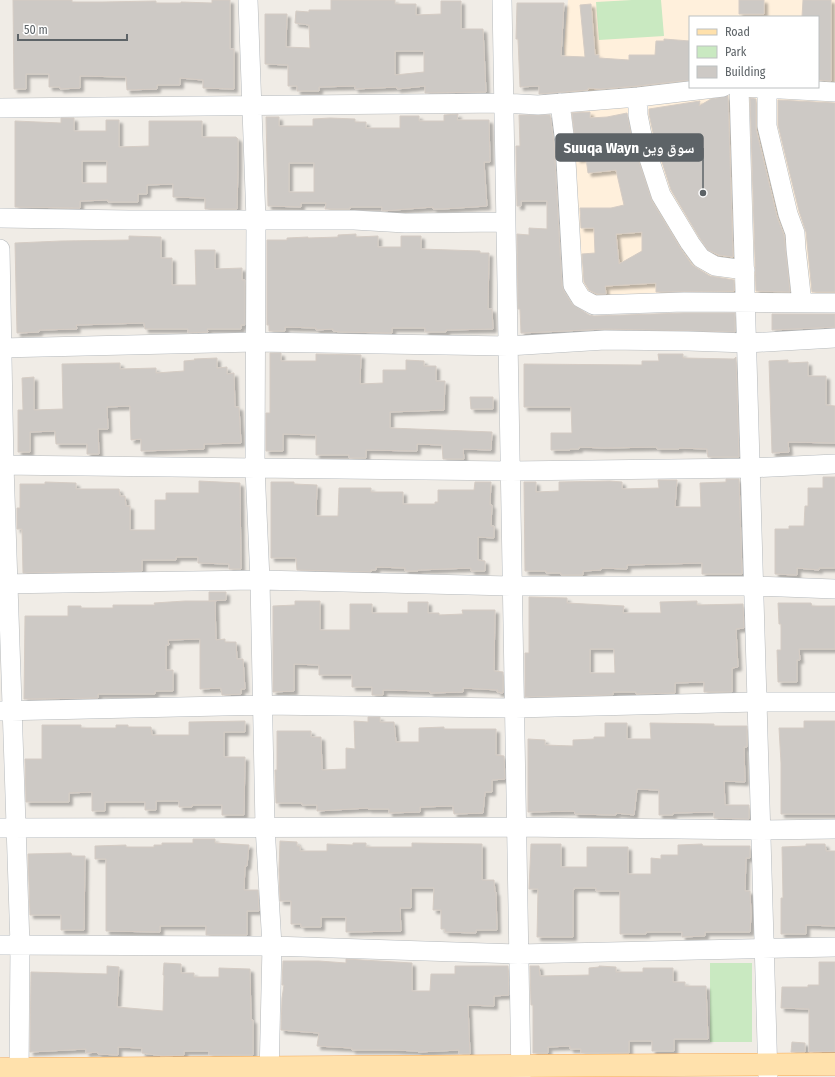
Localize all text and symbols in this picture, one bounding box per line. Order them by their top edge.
scale bar [18,16,127,42]
legend [689,16,819,88]
text: 50 m [24,23,48,37]
text: Road [725,25,750,39]
text: Park [725,45,747,59]
text: Building [725,65,766,79]
callout: Suuqa Wayn سوق وين [556,134,703,161]
text: Suuqa Wayn سوق وين [564,139,694,157]

